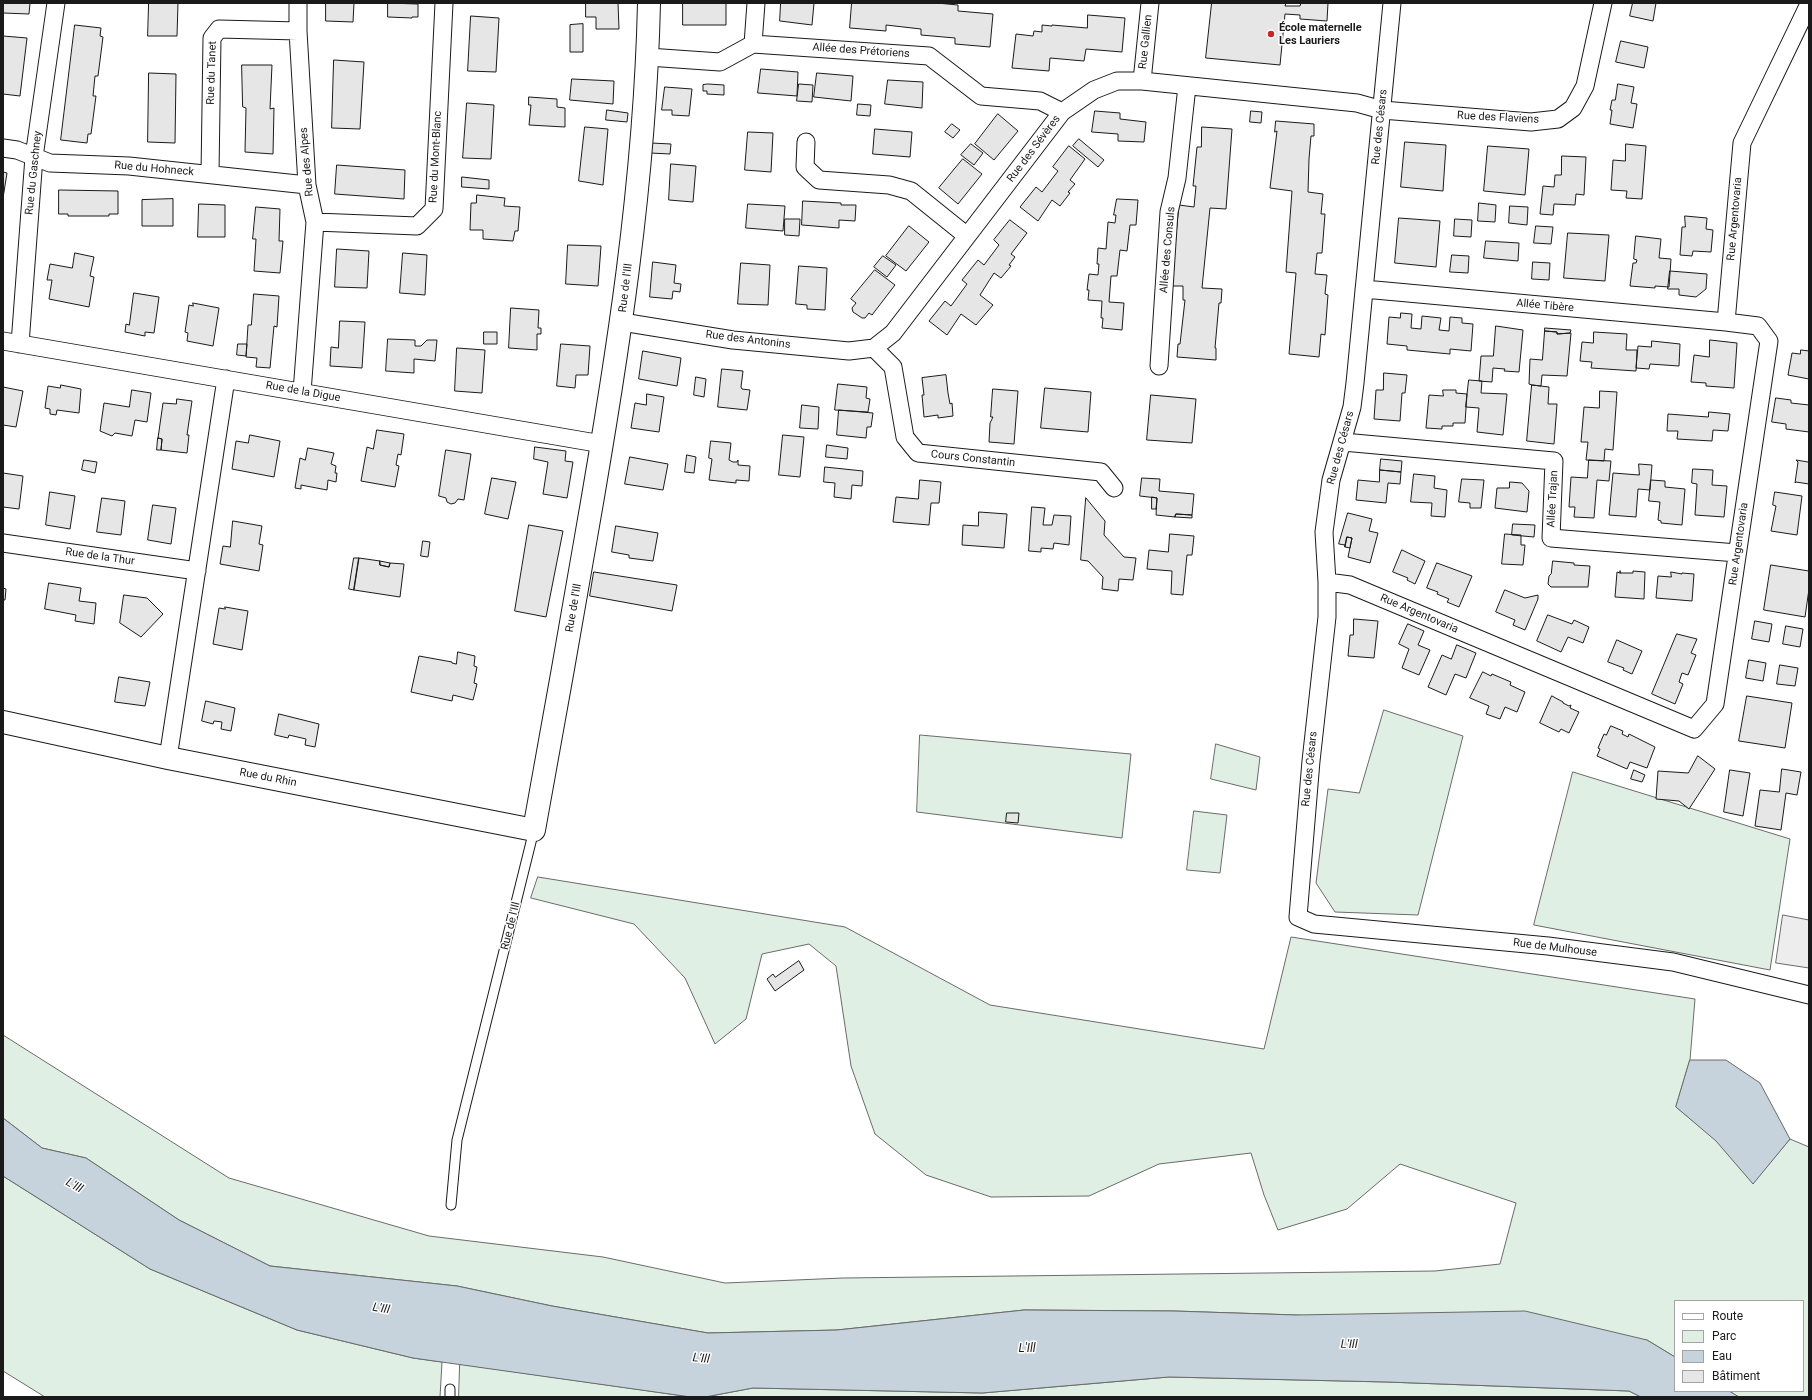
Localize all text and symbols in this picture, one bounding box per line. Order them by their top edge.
street label: Rue Gallien [1137,14,1155,70]
place label: École maternelle Les Lauriers [1279,21,1362,47]
marker: École maternelle Les Lauriers [1266,29,1276,39]
street label: Rue du Tanet [204,41,220,105]
street label: Allée des Prétoriens [812,41,910,61]
street label: Rue des Césars [1369,89,1391,165]
street label: Rue des Flaviens [1457,109,1539,127]
street label: Rue du Mont-Blanc [427,111,445,203]
street label: Rue des Sévères [1005,113,1063,185]
street label: Rue des Alpes [297,127,317,197]
street label: Rue du Gaschney [23,130,45,216]
street label: Rue du Hohneck [114,159,194,179]
street label: Rue Argentovaria [1725,177,1745,261]
street label: Allée des Consuls [1158,206,1178,294]
street label: Rue de l'Ill [616,263,636,313]
street label: Allée Tibère [1516,297,1574,315]
street label: Rue des Antonins [705,328,791,352]
street label: Rue de la Digue [265,379,341,405]
street label: Rue des Césars [1325,410,1357,486]
street label: Cours Constantin [930,448,1016,470]
street label: Allée Trajan [1545,470,1561,528]
street label: Rue Argentovaria [1727,502,1751,586]
street label: Rue de la Thur [64,546,136,568]
street label: Rue de l'Ill [563,583,585,633]
street label: Rue Argentovaria [1378,592,1460,636]
street label: Rue des Césars [1299,731,1321,807]
street label: Rue du Rhin [238,766,298,790]
street label: Rue de l'Ill [499,901,523,951]
street label: Rue de Mulhouse [1512,936,1598,960]
water label: L'Ill [63,1175,85,1197]
water label: L'Ill [371,1300,391,1318]
legend [1674,1300,1804,1392]
text: Route [1712,1309,1743,1323]
text: Parc [1712,1329,1736,1343]
water label: L'Ill [1340,1338,1358,1352]
water label: L'Ill [1018,1342,1036,1356]
text: Eau [1712,1349,1732,1363]
water label: L'Ill [692,1351,710,1367]
text: Bâtiment [1712,1369,1760,1383]

